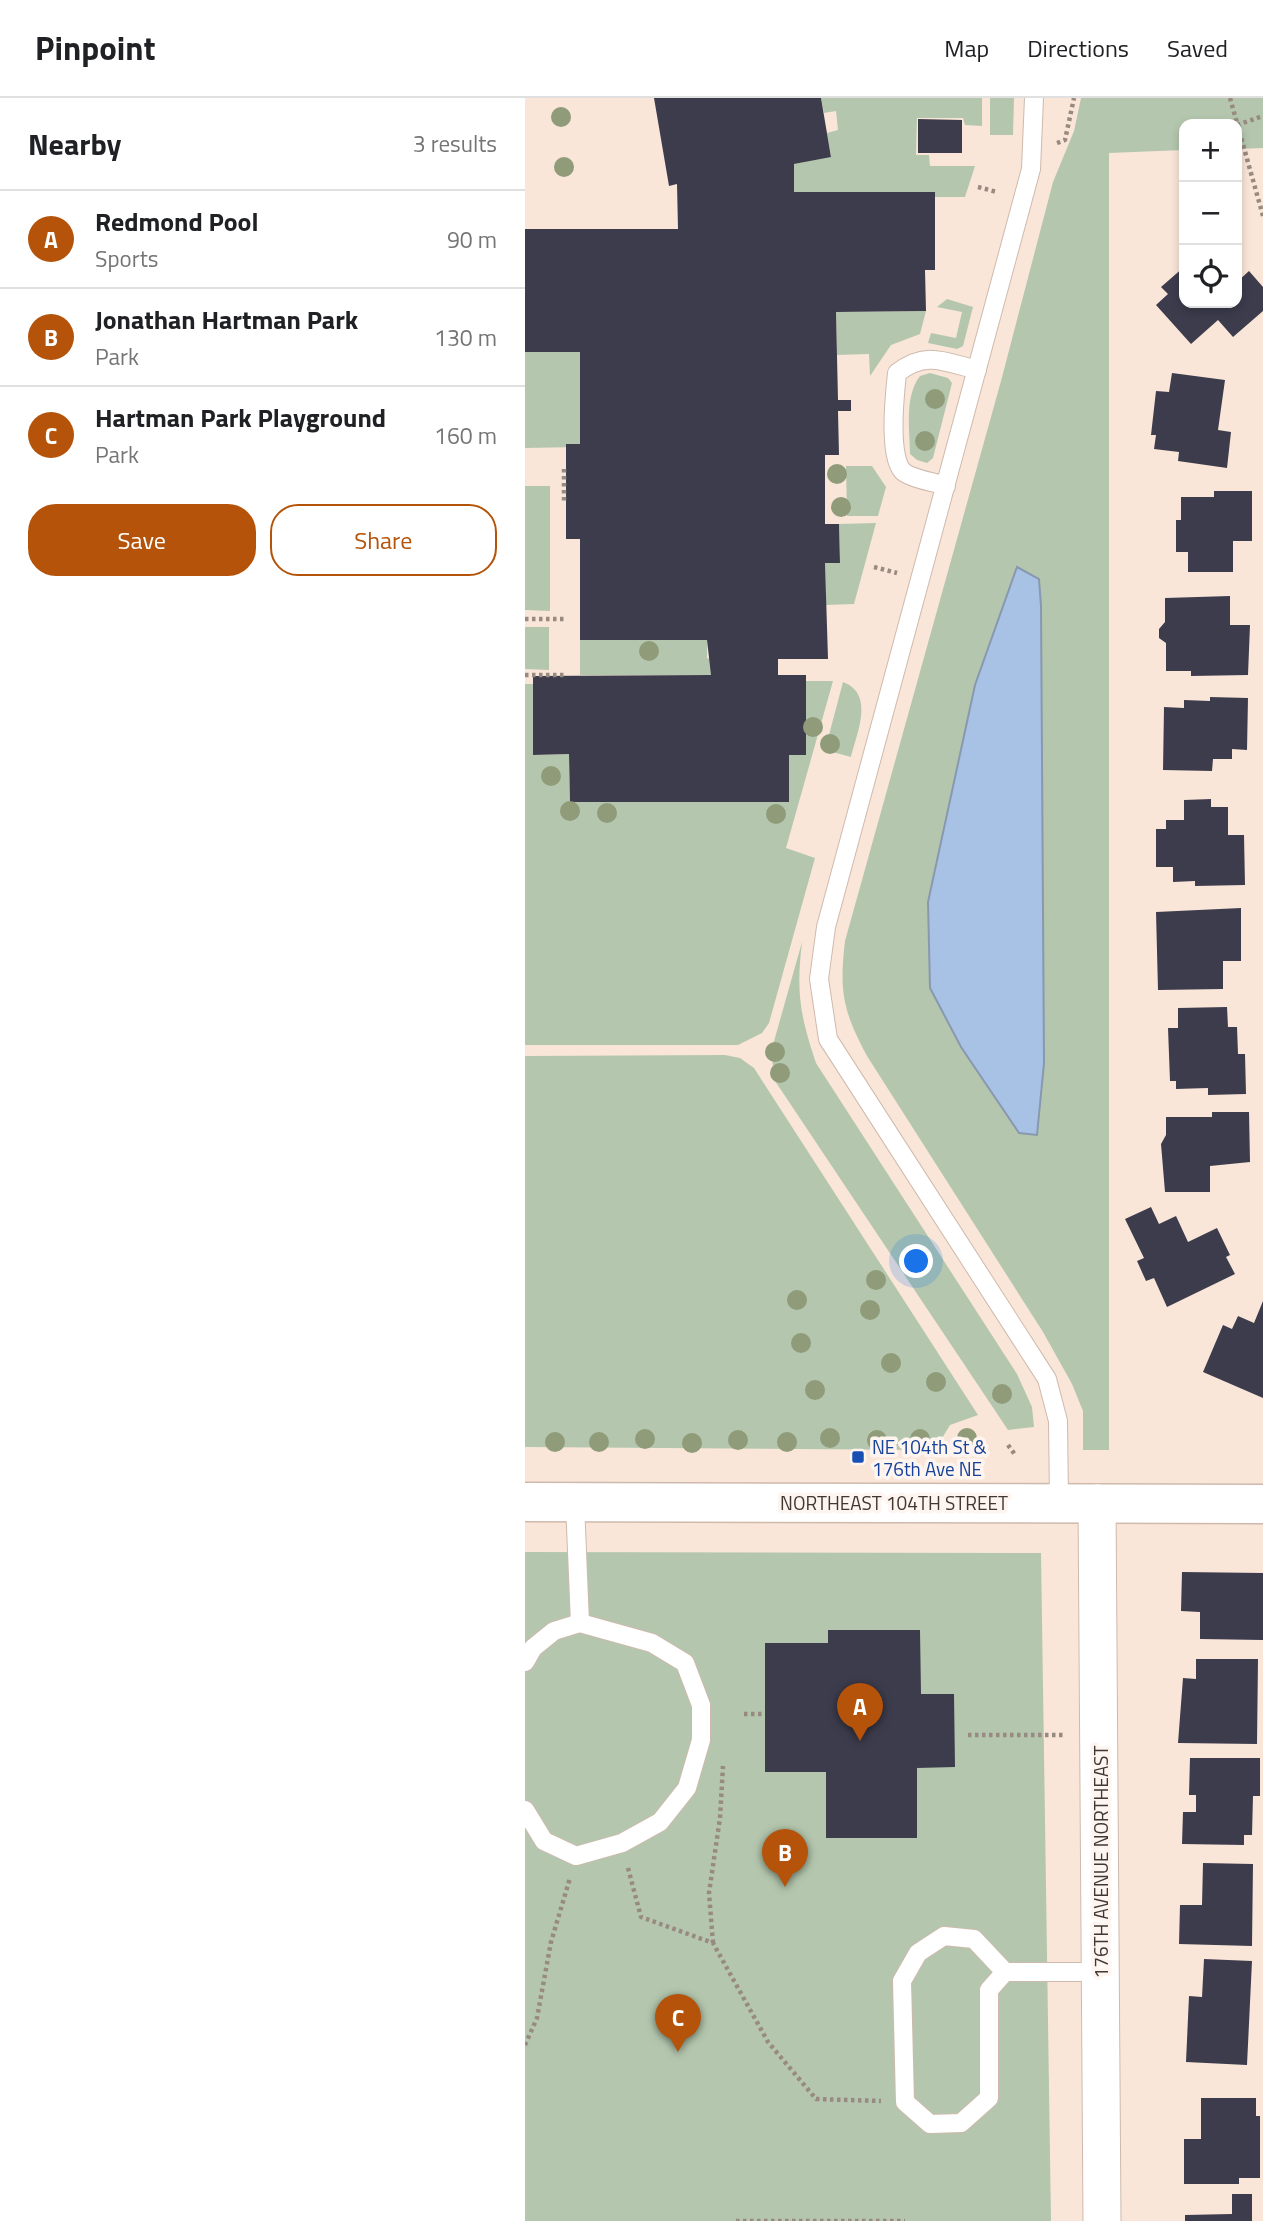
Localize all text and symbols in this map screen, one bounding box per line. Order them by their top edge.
text: Pinpoint [35,23,155,73]
text: Map [944,30,989,66]
text: Directions [1027,30,1129,66]
text: Saved [1167,30,1228,66]
map controls [1179,119,1242,308]
button: + [1179,119,1242,182]
text: Nearby [28,121,121,167]
text: 3 results [413,126,497,161]
button: − [1179,182,1242,245]
text: Redmond Pool [95,202,258,241]
text: A [44,222,58,257]
text: 90 m [447,222,497,257]
text: Sports [95,241,158,276]
button: locate [1179,245,1242,308]
text: Jonathan Hartman Park [95,300,358,339]
text: B [44,320,58,355]
text: 130 m [434,320,497,355]
text: Park [95,339,139,374]
text: Hartman Park Playground [95,398,386,437]
text: C [45,418,57,453]
text: 160 m [434,418,497,453]
text: Park [95,437,139,472]
button: Save [28,504,256,576]
button: Share [270,504,497,576]
your location [899,1244,933,1278]
place label: NE 104th St & 176th Ave NE [872,1432,987,1483]
marker: NE 104th St & 176th Ave NE [850,1449,866,1465]
street label: NORTHEAST 104TH STREET [780,1488,1008,1517]
pin: A [837,1683,883,1741]
street label: 176TH AVENUE NORTHEAST [1086,1746,1115,1978]
pin: B [762,1829,808,1887]
pin: C [655,1994,701,2052]

